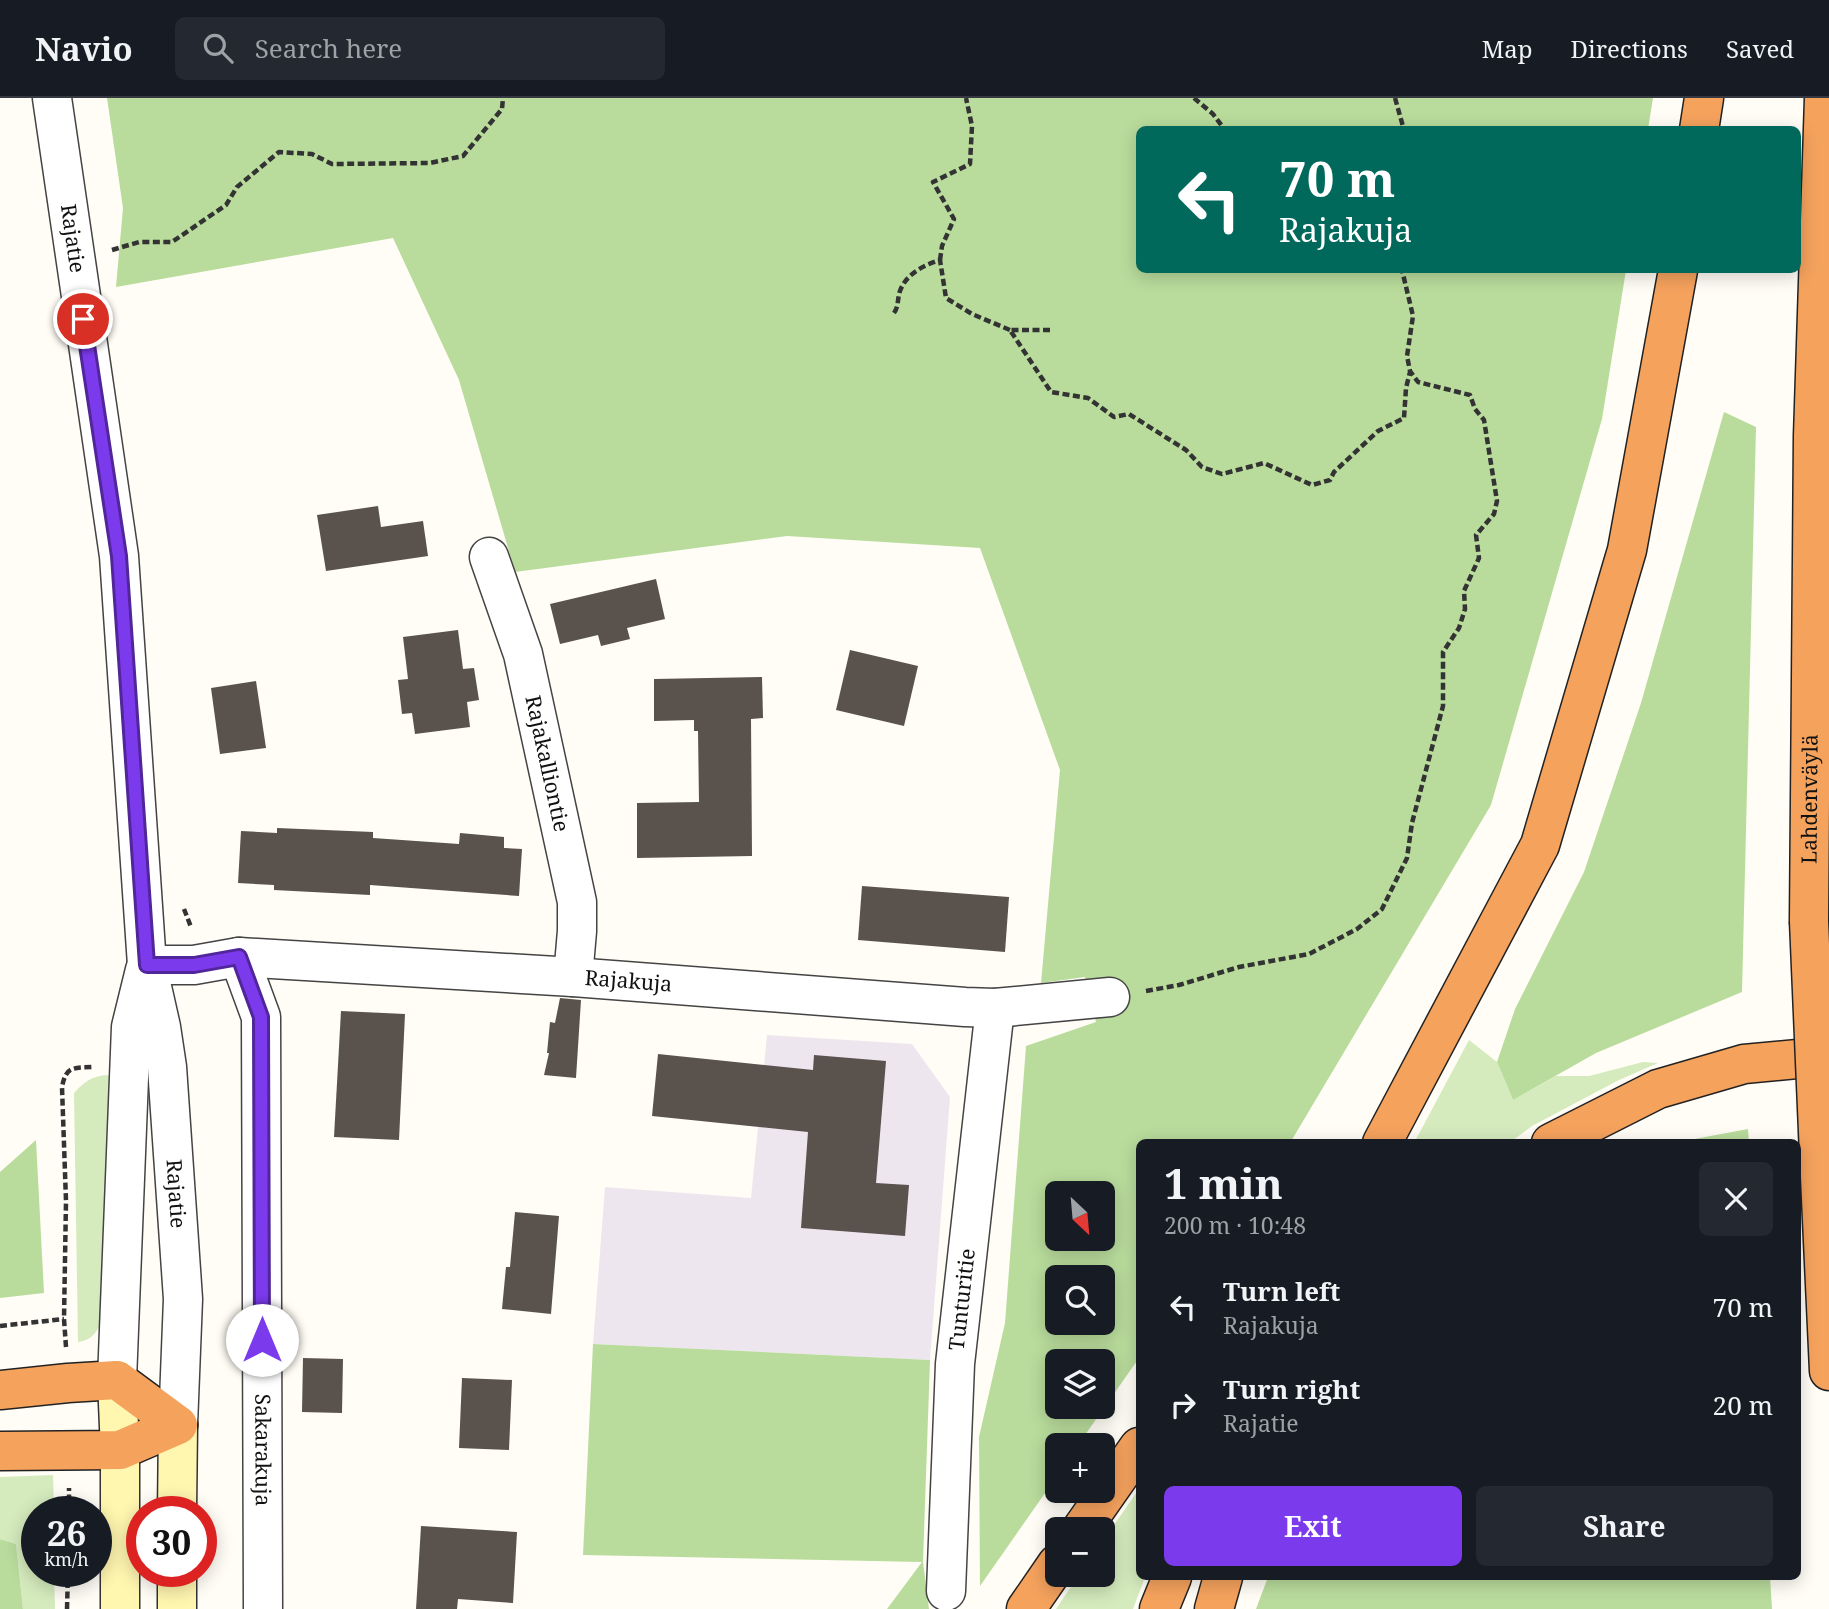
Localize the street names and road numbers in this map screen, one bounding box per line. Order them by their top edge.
street label: Rajatie [55,202,92,275]
street label: Rajakalliontie [519,693,576,834]
street label: Lahdenväylä [1794,734,1824,864]
street label: Rajakuja [584,963,673,998]
street label: Rajatie [160,1158,193,1229]
street label: Tunturitie [942,1247,981,1352]
street label: Sakarakuja [249,1394,278,1506]

